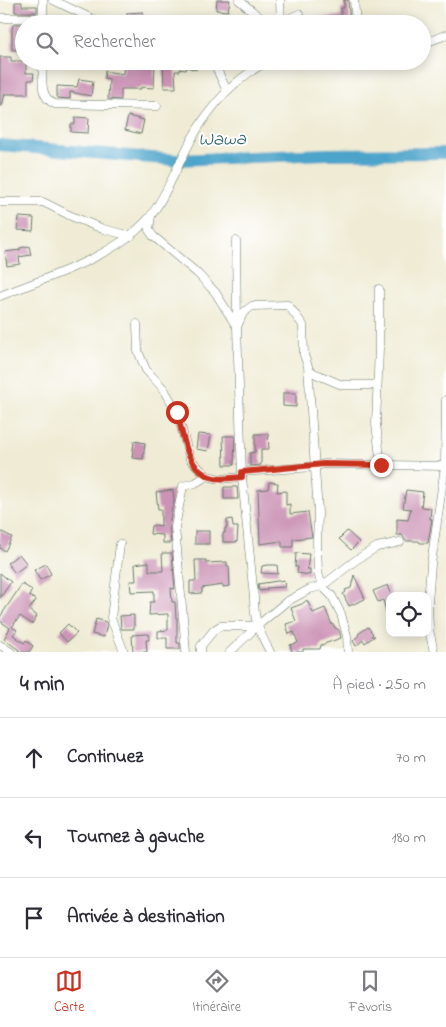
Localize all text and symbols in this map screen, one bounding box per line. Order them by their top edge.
search box [15,15,431,70]
icon: search [33,29,61,57]
text: Rechercher [73,29,156,56]
water label: Wawa [198,126,247,154]
route start [166,401,189,424]
route end [370,454,393,477]
map controls [386,592,431,637]
button: locate [386,592,431,637]
text: 4 min [20,670,64,700]
text: À pied · 250 m [333,673,426,697]
icon: ahead [20,744,48,772]
text: Continuez [67,744,143,771]
text: 70 m [396,746,426,770]
icon: left [20,824,48,852]
text: Tournez à gauche [67,824,204,851]
text: 180 m [392,826,426,850]
icon: arrive [20,904,48,932]
text: Arrivée à destination [67,904,225,931]
tab: Carte [54,967,84,1018]
tab: Itinéraire [192,967,241,1018]
tab: Favoris [349,967,392,1018]

